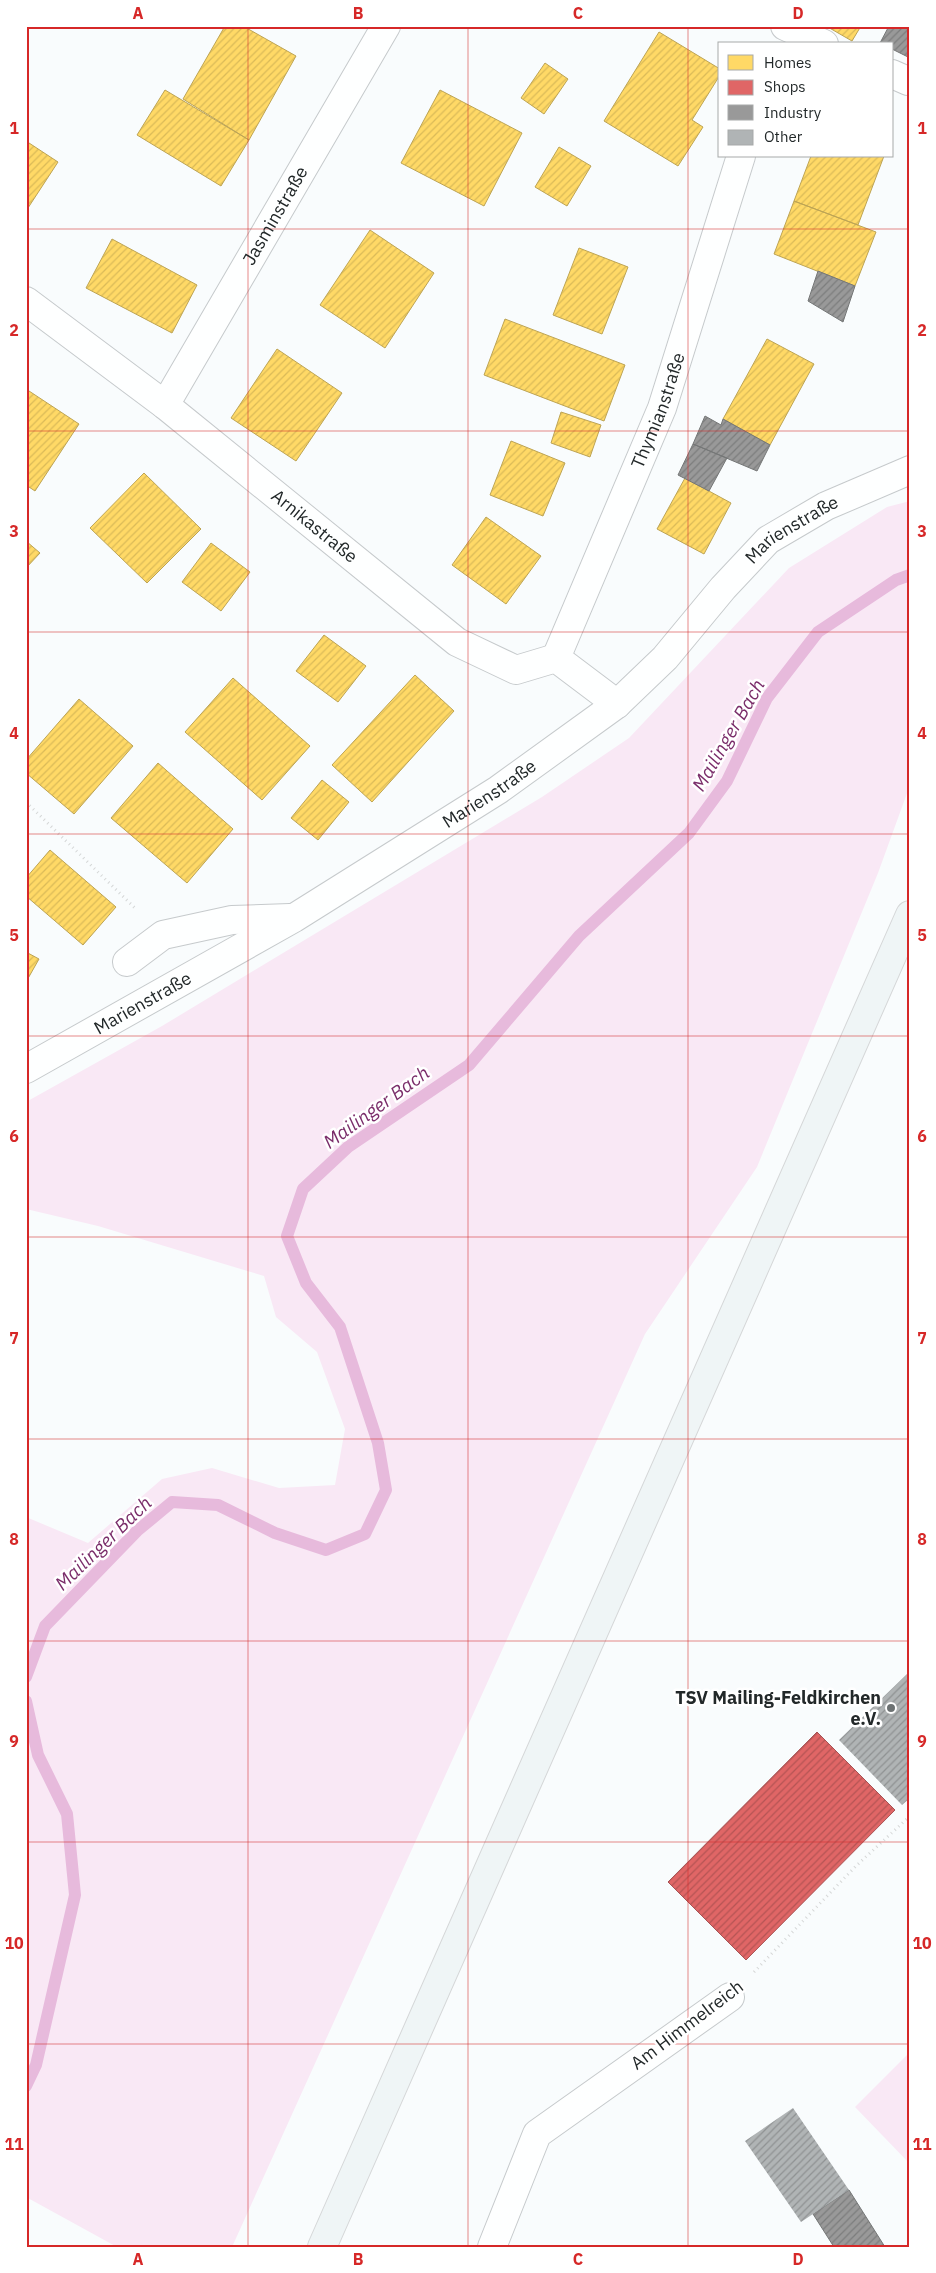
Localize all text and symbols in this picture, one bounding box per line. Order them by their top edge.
text: A [133,3,144,23]
text: B [353,3,364,23]
text: C [573,3,583,23]
text: D [792,3,804,23]
legend [718,42,894,158]
text: Homes [764,53,812,72]
text: Shops [764,77,806,96]
text: Industry [764,103,822,122]
text: 1 [9,118,19,138]
text: 1 [917,118,927,138]
text: Other [764,127,803,146]
street label: Jasminstraße [237,162,313,269]
text: 2 [9,320,19,340]
text: 2 [917,320,927,340]
street label: Thymianstraße [626,349,690,472]
street label: Arnikastraße [267,484,363,568]
street label: Marienstraße [740,490,842,568]
text: 3 [9,521,19,541]
text: 3 [917,521,927,541]
water label: Mailinger Bach [686,675,770,795]
text: 4 [9,723,19,743]
text: 4 [917,723,927,743]
street label: Marienstraße [438,754,541,833]
text: 5 [9,925,19,945]
text: 5 [917,925,927,945]
street label: Marienstraße [90,966,195,1039]
water label: Mailinger Bach [318,1060,434,1154]
text: 6 [9,1126,19,1146]
text: 6 [917,1126,927,1146]
text: 7 [9,1328,19,1348]
text: 7 [917,1328,927,1348]
water label: Mailinger Bach [50,1491,156,1595]
text: 8 [9,1529,19,1549]
text: 8 [917,1529,927,1549]
place label: TSV Mailing-Feldkirchen e.V. [675,1686,881,1730]
marker: TSV Mailing-Feldkirchen e.V. [885,1702,897,1714]
text: 9 [9,1731,19,1751]
text: 9 [917,1731,927,1751]
text: 10 [4,1933,24,1953]
text: 10 [912,1933,932,1953]
street label: Am Himmelreich [626,1975,748,2074]
text: 11 [4,2134,24,2154]
text: 11 [912,2134,932,2154]
text: A [133,2249,144,2269]
text: B [353,2249,364,2269]
text: C [573,2249,583,2269]
text: D [792,2249,804,2269]

